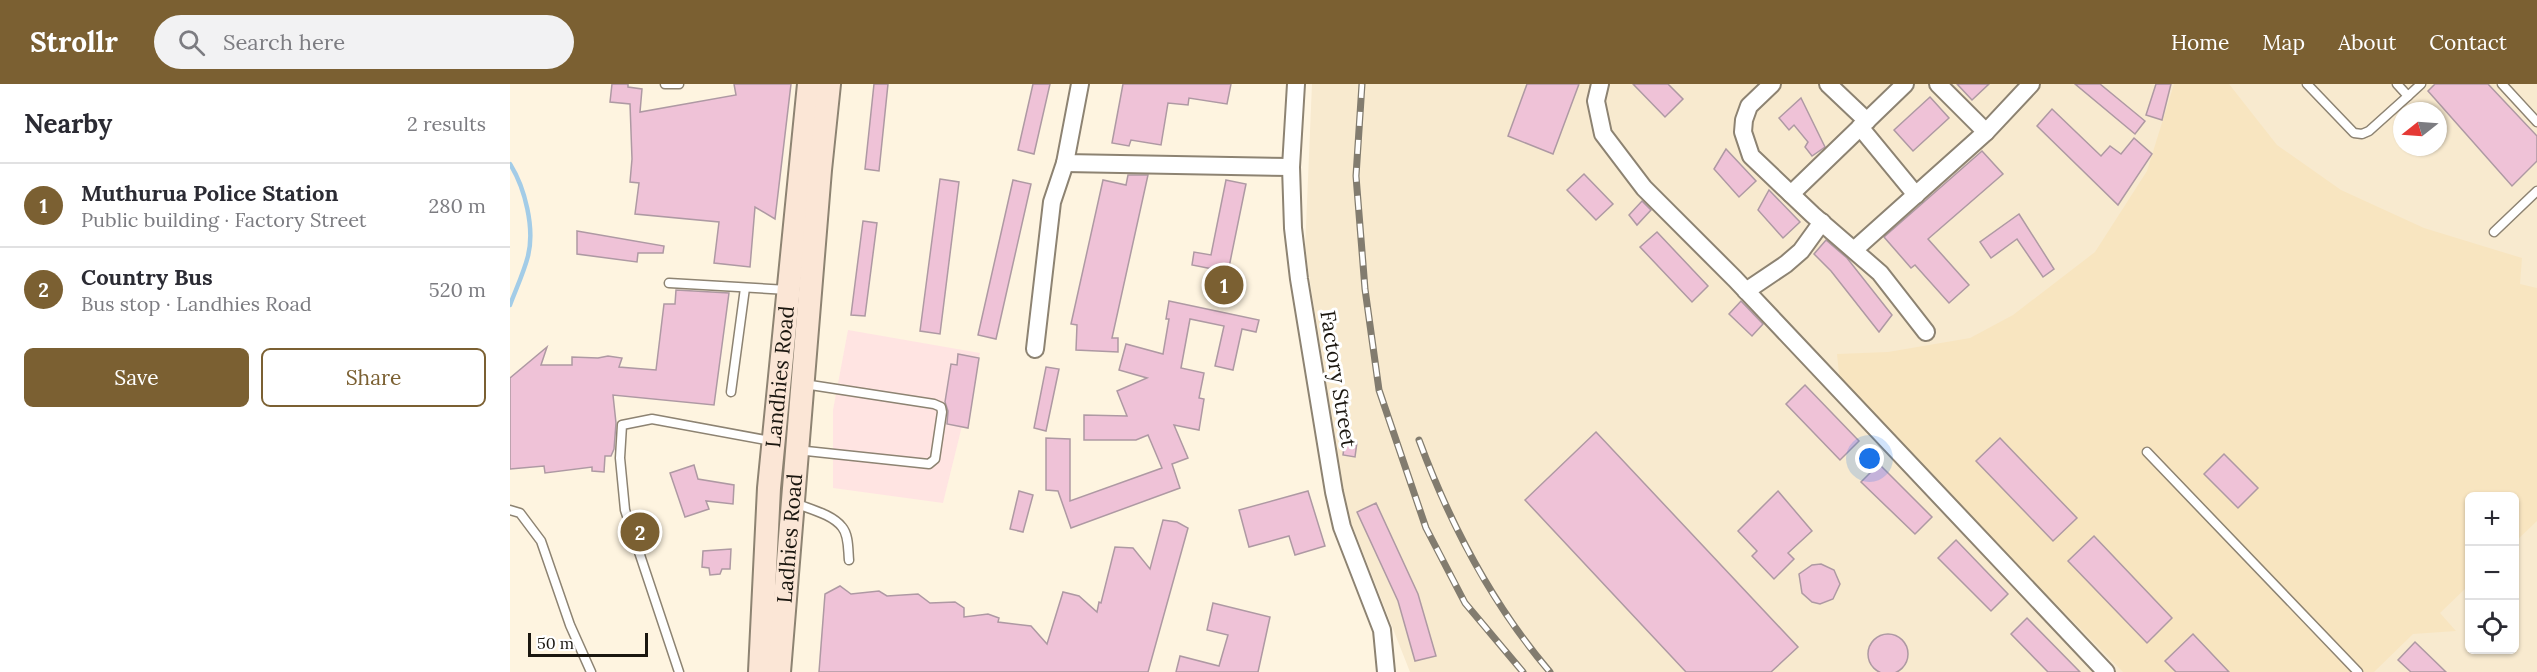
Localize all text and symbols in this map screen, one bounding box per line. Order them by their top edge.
search box [154,15,574,69]
text: Strollr [30,24,118,60]
icon: search [175,26,208,59]
text: Search here [223,28,345,56]
text: Home [2171,29,2229,56]
text: Map [2262,29,2305,56]
text: About [2338,29,2396,56]
text: Contact [2429,29,2507,56]
north arrow [2393,102,2447,156]
text: Nearby [24,107,112,140]
text: 2 results [407,111,486,136]
text: Muthurua Police Station [81,179,339,207]
text: 1 [39,193,48,218]
text: 280 m [428,193,486,218]
text: Public building · Factory Street [81,207,367,232]
pin: 1 [1204,262,1244,308]
text: Country Bus [81,263,213,291]
text: 2 [38,277,49,302]
text: 520 m [429,277,486,302]
text: Bus stop · Landhies Road [81,291,312,316]
street label: Landhies Road [759,304,800,449]
street label: Factory Street [1314,308,1363,450]
button: Save [24,348,249,407]
button: Share [261,348,486,407]
your location [1855,444,1884,473]
street label: Ladhies Road [771,473,808,604]
map controls [2465,492,2519,654]
button: + [2465,492,2519,546]
pin: 2 [620,510,660,554]
button: − [2465,546,2519,600]
button: locate [2465,600,2519,654]
scale bar [528,630,648,658]
text: 50 m [537,633,574,653]

